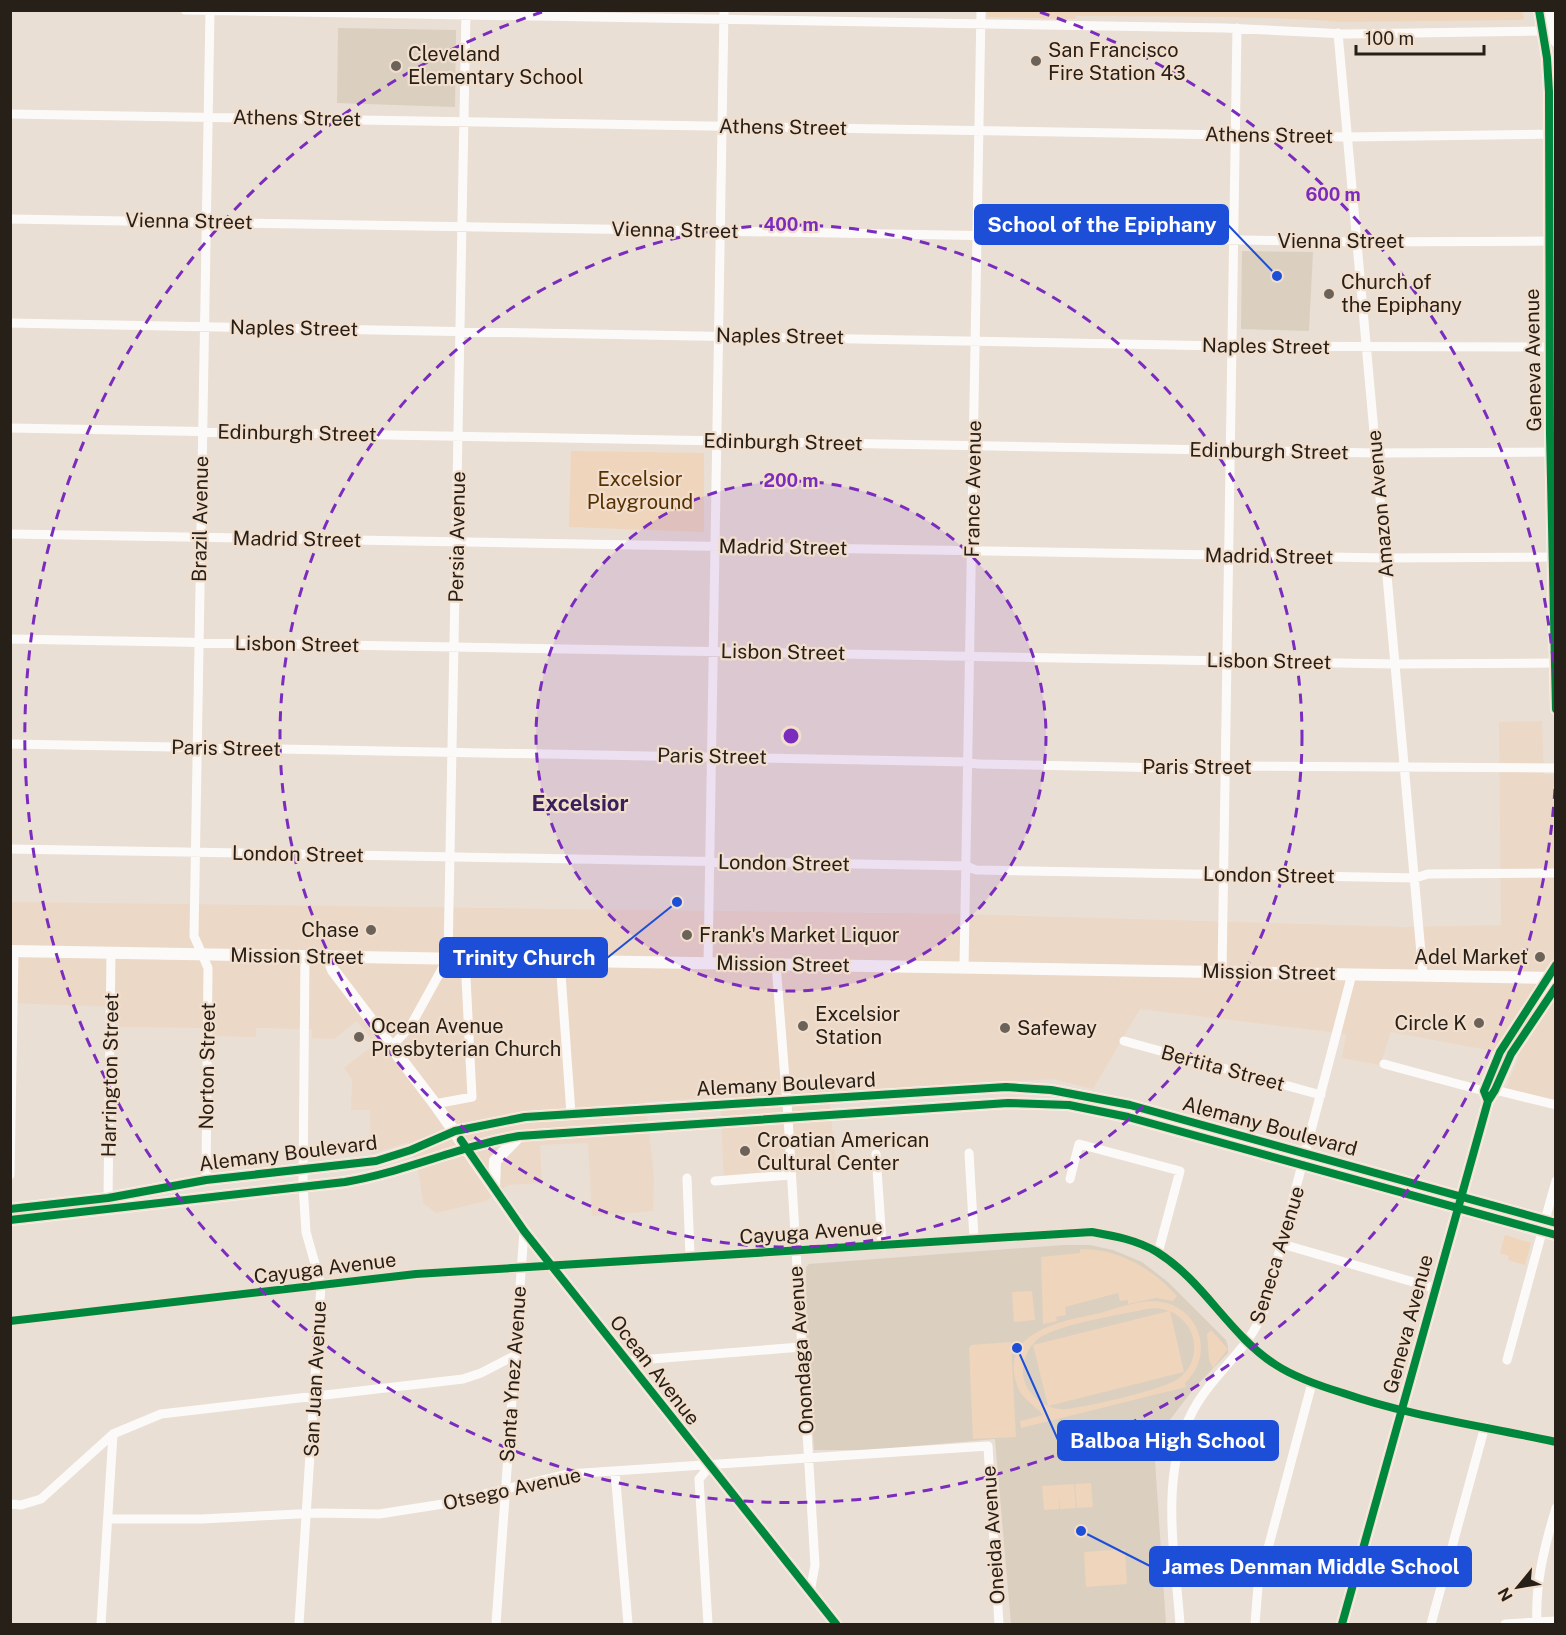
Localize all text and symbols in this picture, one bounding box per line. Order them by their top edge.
scale bar [1356,18,1484,56]
text: 100 m [1365,28,1414,49]
place label: San Francisco Fire Station 43 [1048,38,1186,85]
place label: Cleveland Elementary School [408,42,583,89]
marker: San Francisco Fire Station 43 [1029,54,1043,68]
marker: Cleveland Elementary School [389,59,403,73]
street label: Athens Street [233,105,361,131]
street label: Athens Street [719,114,847,140]
street label: Athens Street [1205,122,1333,148]
text: 600 m [1305,184,1361,205]
callout: School of the Epiphany [975,205,1228,244]
street label: Vienna Street [125,208,253,234]
text: School of the Epiphany [987,212,1217,237]
text: 400 m [763,214,819,235]
street label: Vienna Street [611,217,739,243]
street label: Vienna Street [1277,229,1405,253]
place label: Church of the Epiphany [1341,270,1462,317]
marker: Church of the Epiphany [1322,287,1336,301]
street label: Geneva Avenue [1520,288,1546,432]
street label: Naples Street [230,315,358,341]
street label: Naples Street [716,323,844,349]
street label: Naples Street [1202,333,1330,359]
street label: Edinburgh Street [217,420,377,446]
street label: France Avenue [960,420,986,558]
street label: Edinburgh Street [703,429,863,455]
street label: Amazon Avenue [1362,429,1398,579]
street label: Edinburgh Street [1189,438,1349,464]
street label: Brazil Avenue [187,456,213,582]
park label: Excelsior Playground [587,467,693,514]
text: 200 m [764,470,818,491]
street label: Persia Avenue [444,471,470,603]
street label: Madrid Street [232,526,362,552]
street label: Madrid Street [718,534,848,560]
street label: Madrid Street [1204,543,1334,569]
street label: Lisbon Street [234,631,360,657]
street label: Lisbon Street [720,639,846,665]
street label: Lisbon Street [1206,648,1332,674]
centre of rings [781,726,801,746]
street label: Paris Street [171,735,281,761]
street label: Paris Street [657,743,767,769]
street label: Paris Street [1142,755,1252,779]
district label: Excelsior [531,790,629,816]
street label: London Street [232,841,364,867]
street label: London Street [718,850,850,876]
street label: London Street [1203,862,1335,888]
place label: Chase [301,918,359,942]
marker: Chase [364,923,378,937]
place label: Frank's Market Liquor [699,923,900,947]
marker: Frank's Market Liquor [680,928,694,942]
callout: Trinity Church [440,938,607,977]
street label: Mission Street [230,943,364,969]
text: Trinity Church [453,945,595,970]
place label: Adel Market [1414,945,1528,969]
marker: Adel Market [1533,950,1547,964]
street label: Mission Street [716,951,850,977]
street label: Mission Street [1202,959,1336,985]
street label: Harrington Street [97,992,123,1158]
street label: Norton Street [194,1002,220,1130]
place label: Excelsior Station [815,1002,900,1049]
place label: Circle K [1394,1011,1467,1035]
place label: Ocean Avenue Presbyterian Church [371,1014,561,1061]
place label: Safeway [1017,1016,1097,1040]
marker: Circle K [1472,1016,1486,1030]
marker: Excelsior Station [796,1019,810,1033]
marker: Safeway [998,1021,1012,1035]
marker: Ocean Avenue Presbyterian Church [352,1030,366,1044]
street label: Bertita Street [1158,1040,1288,1096]
street label: Alemany Boulevard [696,1067,876,1101]
street label: Alemany Boulevard [1180,1091,1360,1161]
place label: Croatian American Cultural Center [757,1128,929,1175]
street label: Alemany Boulevard [197,1130,379,1176]
marker: Croatian American Cultural Center [738,1144,752,1158]
street label: Seneca Avenue [1245,1183,1309,1327]
street label: Cayuga Avenue [739,1215,883,1249]
street label: Cayuga Avenue [252,1247,398,1289]
street label: Geneva Avenue [1378,1252,1438,1396]
street label: Onondaga Avenue [783,1265,819,1435]
street label: Santa Ynez Avenue [495,1285,531,1463]
street label: San Juan Avenue [299,1300,331,1458]
street label: Ocean Avenue [605,1310,705,1430]
callout: Balboa High School [1058,1421,1278,1460]
text: Balboa High School [1070,1428,1266,1453]
street label: Otsego Avenue [441,1463,583,1515]
street label: Oneida Avenue [976,1465,1010,1605]
callout: James Denman Middle School [1150,1547,1471,1586]
text: James Denman Middle School [1162,1554,1460,1579]
north arrow [1488,1557,1548,1617]
text: N [1494,1584,1517,1604]

